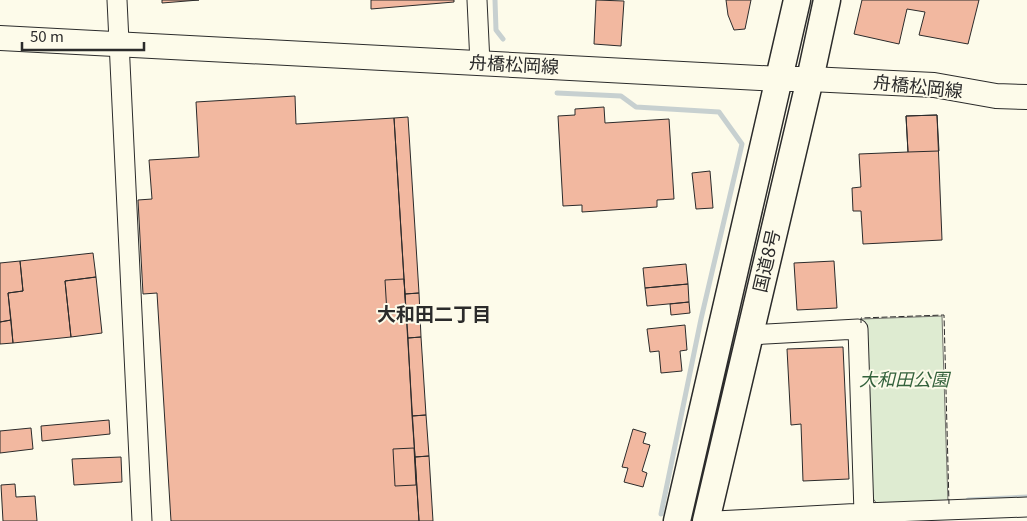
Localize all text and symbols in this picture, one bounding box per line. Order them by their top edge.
scale bar [22,20,145,52]
text: 50 m [30,25,64,46]
street label: 舟橋松岡線 [468,48,560,78]
street label: 舟橋松岡線 [872,67,964,103]
street label: 国道8号 [745,226,785,295]
district label: 大和田二丁目 [377,299,491,326]
park label: 大和田公園 [859,365,952,391]

